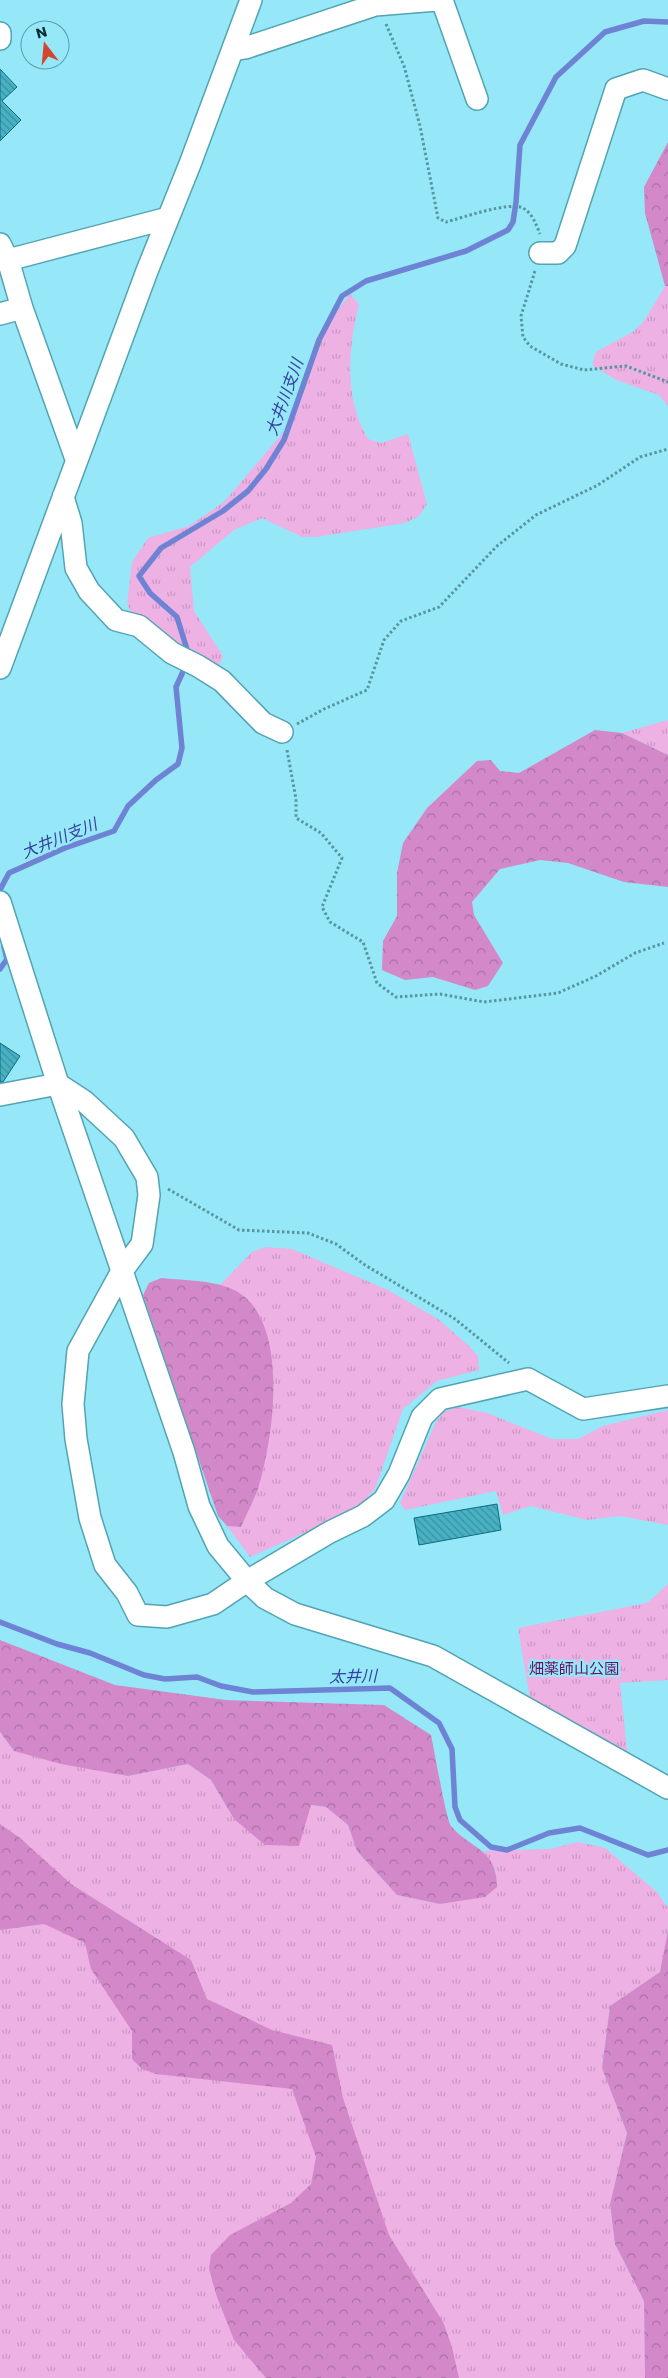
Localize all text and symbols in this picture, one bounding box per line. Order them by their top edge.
north arrow [20,20,70,70]
text: N [34,21,49,44]
water label: 大井川支川 [260,354,310,439]
water label: 大井川支川 [18,812,102,864]
park label: 畑薬師山公園 [529,1658,619,1679]
water label: 太井川 [329,1665,379,1688]

